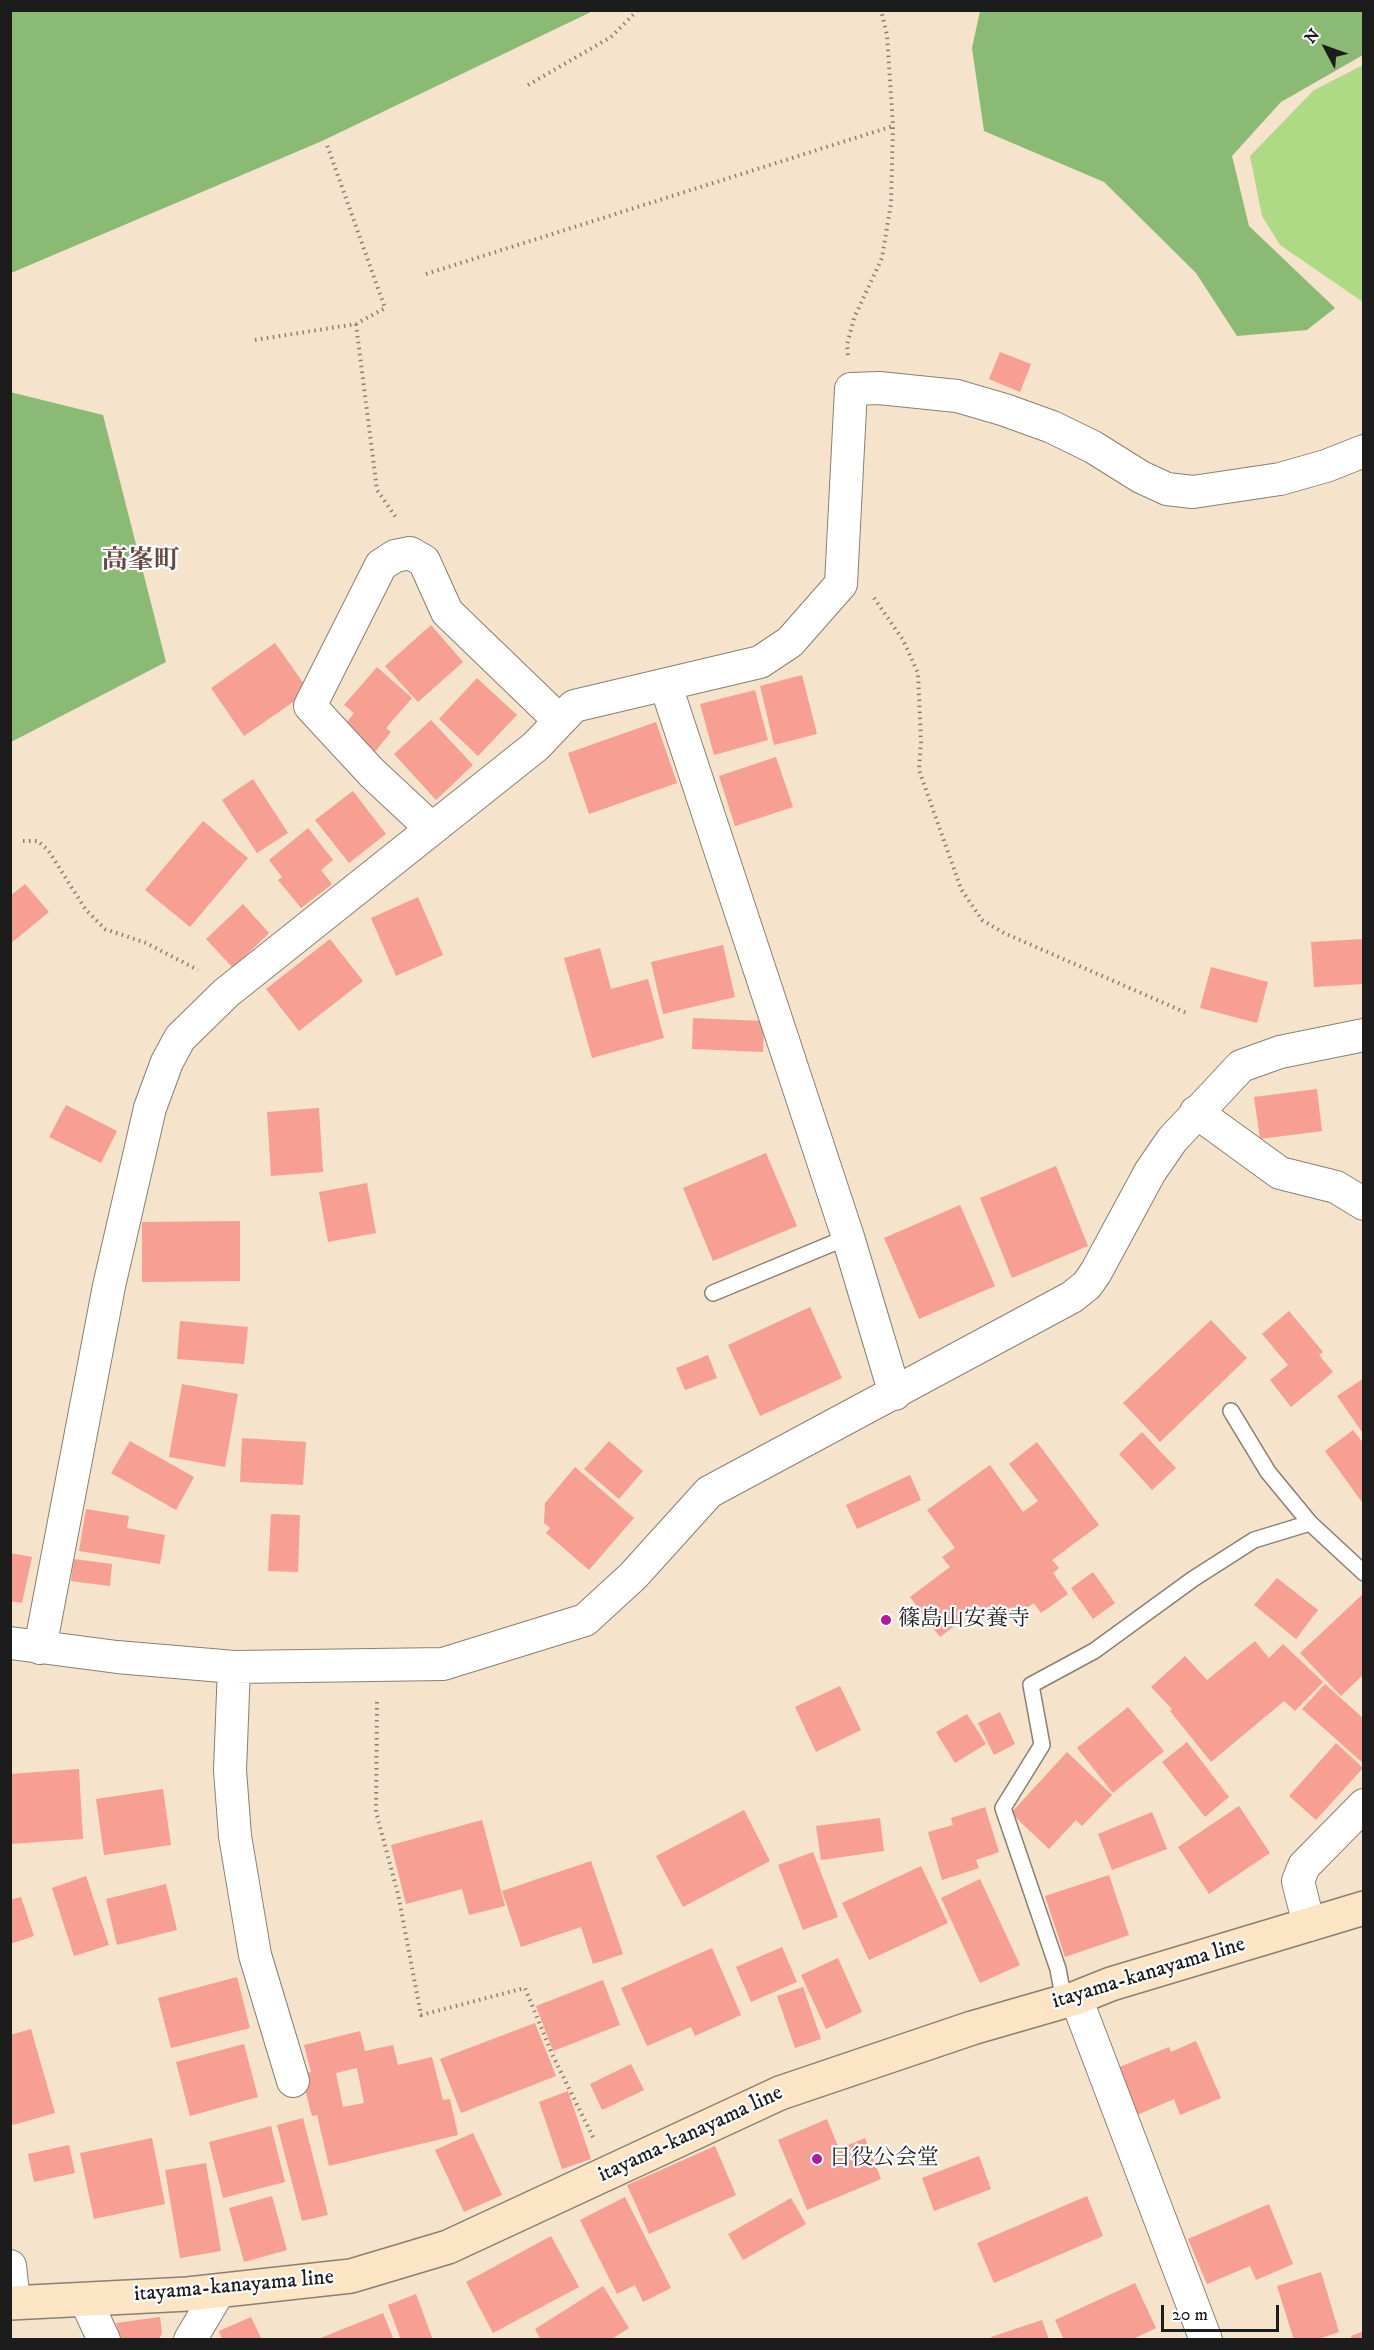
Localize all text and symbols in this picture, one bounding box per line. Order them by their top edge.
north arrow [1296,18,1356,78]
text: N [1301,25,1324,48]
district label: 高峯町 [102,547,180,579]
place label: 篠島山安養寺 [898,1607,1030,1633]
marker: 篠島山安養寺 [879,1613,893,1627]
street label: itayama-kanayama line [1049,1932,1249,2016]
street label: itayama-kanayama line [595,2081,787,2189]
place label: 日役公会堂 [829,2146,939,2172]
marker: 日役公会堂 [810,2152,824,2166]
street label: itayama-kanayama line [133,2265,335,2309]
scale bar [1164,2293,1282,2331]
text: 20 m [1172,2304,1208,2326]

